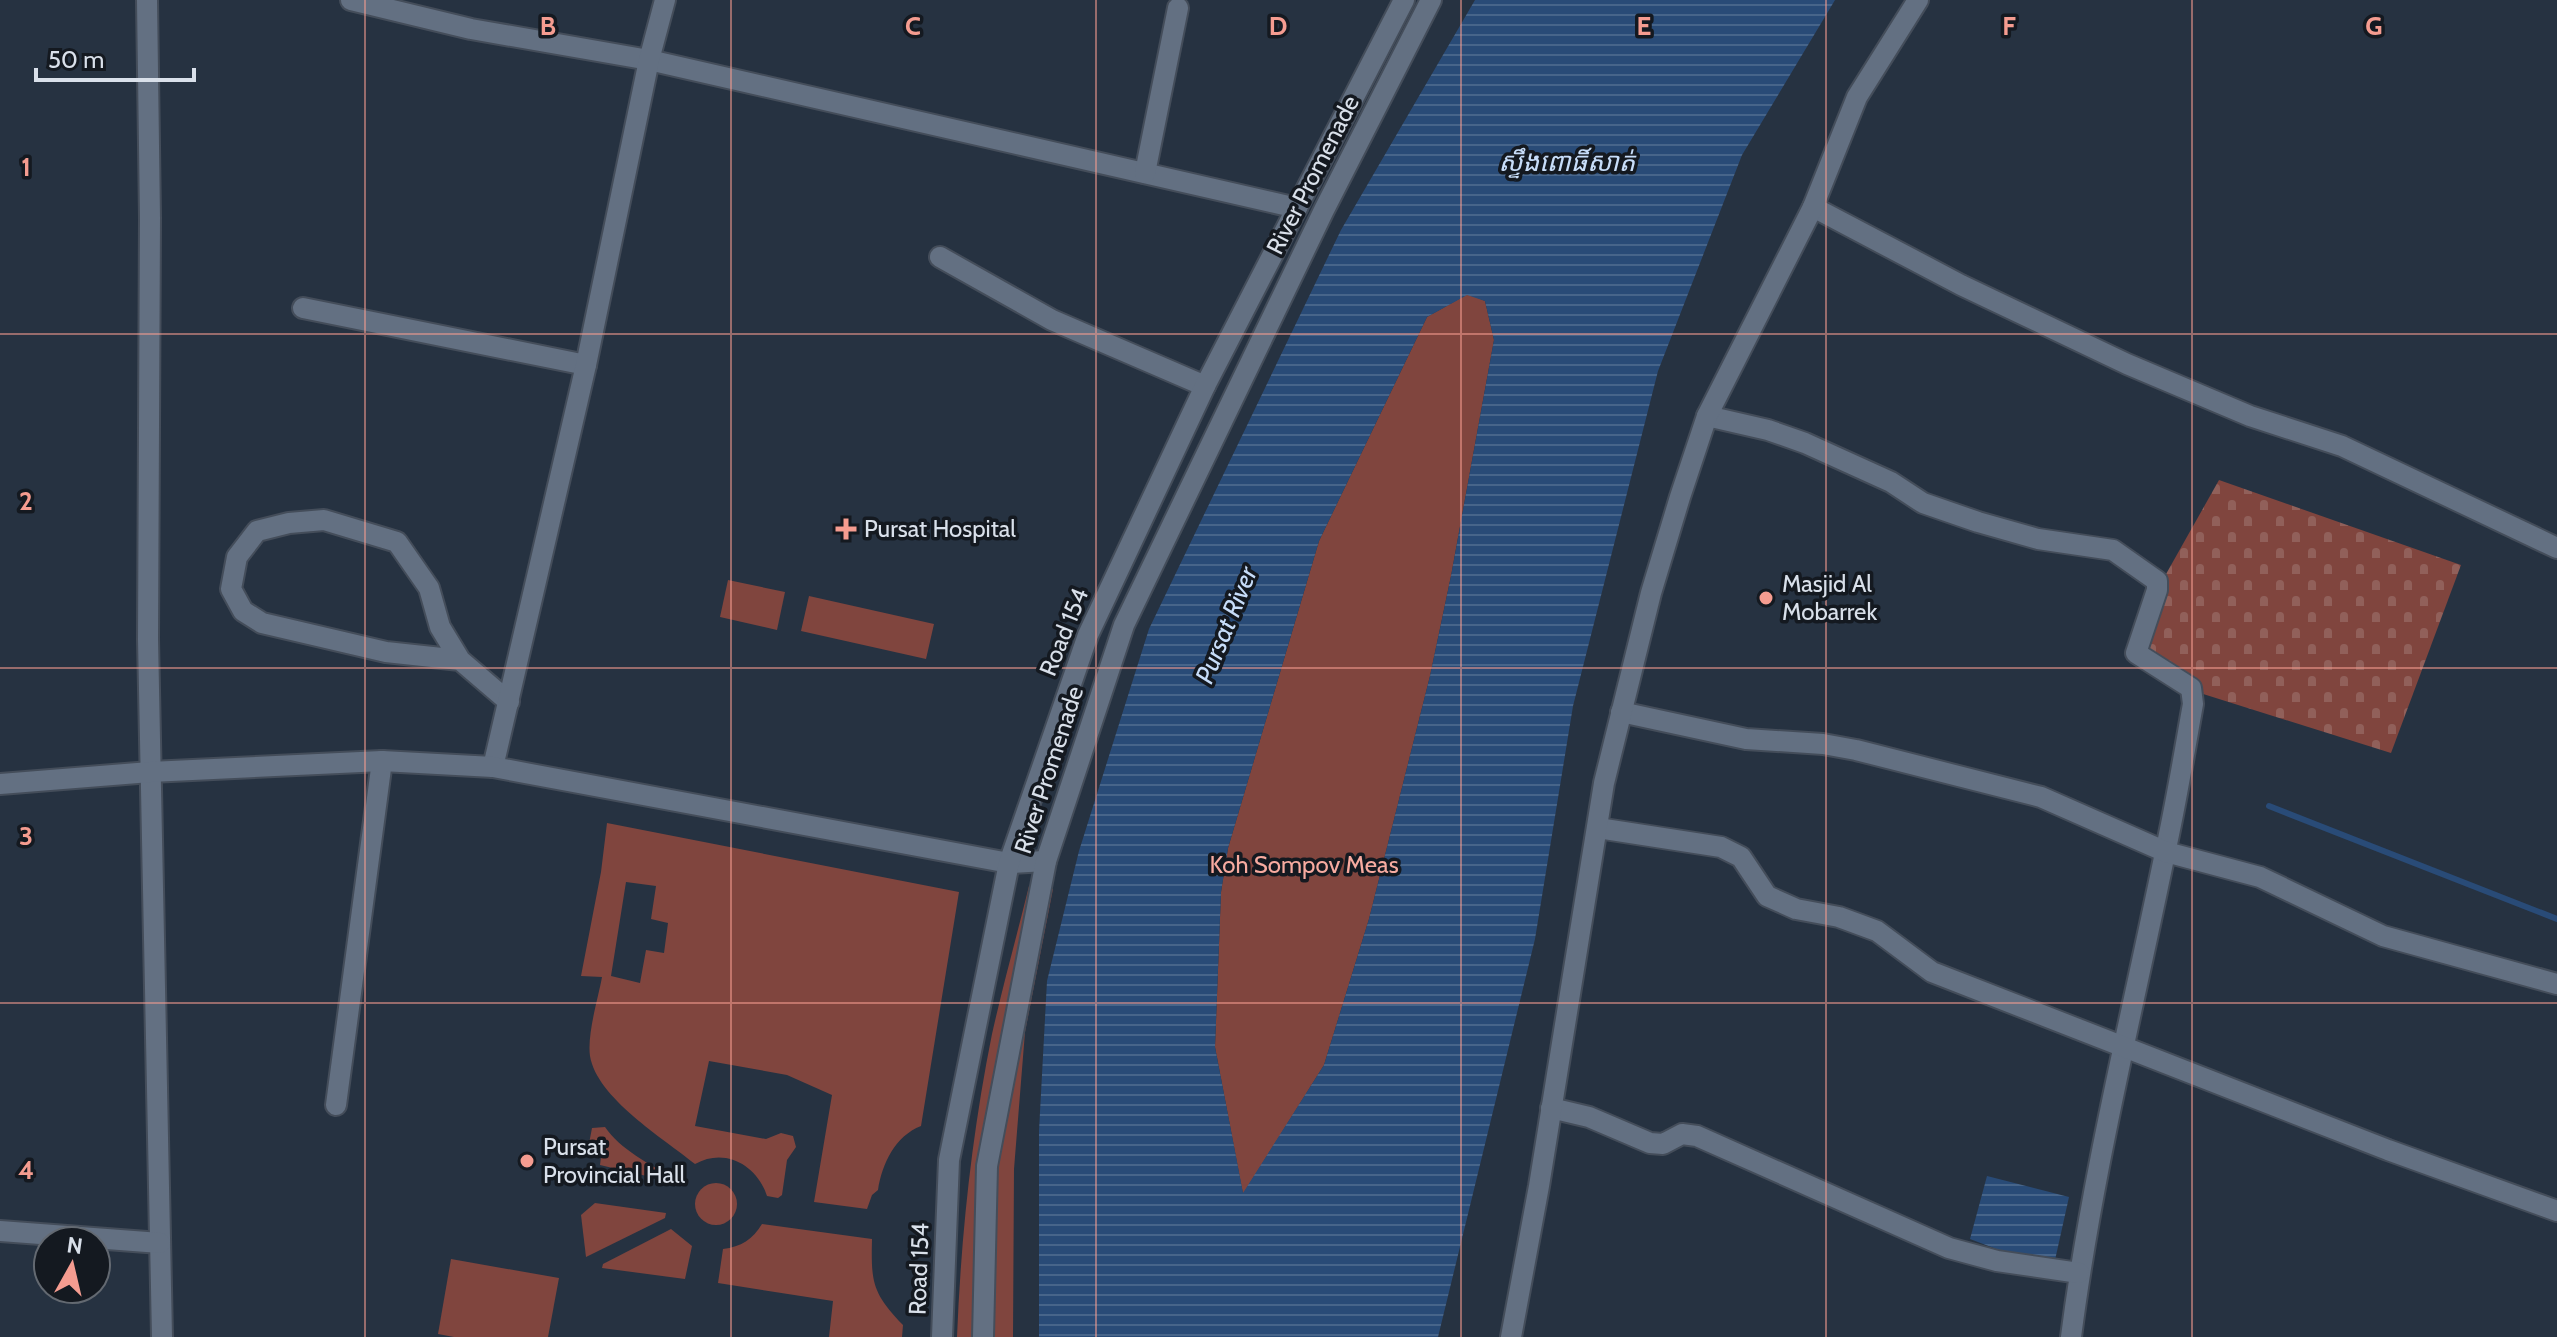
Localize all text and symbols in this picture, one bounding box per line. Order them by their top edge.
text: B [540,10,556,42]
text: C [905,10,921,42]
text: D [1269,10,1287,42]
text: E [1637,10,1651,42]
text: F [2002,10,2016,42]
text: G [2365,10,2383,42]
scale bar [36,32,194,82]
text: 50 m [48,45,104,74]
street label: River Promenade [1260,91,1365,259]
water label: ស្ទឹងពោធិ៍សាត់ [1499,146,1637,179]
text: 1 [21,151,31,183]
text: 2 [19,485,33,517]
place label: Pursat Hospital [864,514,1016,543]
marker: Pursat Hospital [835,518,857,540]
water label: Pursat River [1188,561,1264,688]
place label: Masjid Al Mobarrek [1782,569,1877,626]
street label: Road 154 [1033,584,1094,680]
marker: Masjid Al Mobarrek [1757,589,1775,607]
street label: River Promenade [1008,683,1089,857]
text: 3 [19,820,33,852]
park label: Koh Sompov Meas [1209,850,1399,879]
place label: Pursat Provincial Hall [543,1132,686,1189]
marker: Pursat Provincial Hall [518,1152,536,1170]
text: 4 [18,1154,34,1186]
street label: Road 154 [902,1222,935,1316]
north arrow [32,1225,112,1305]
text: N [65,1231,84,1260]

